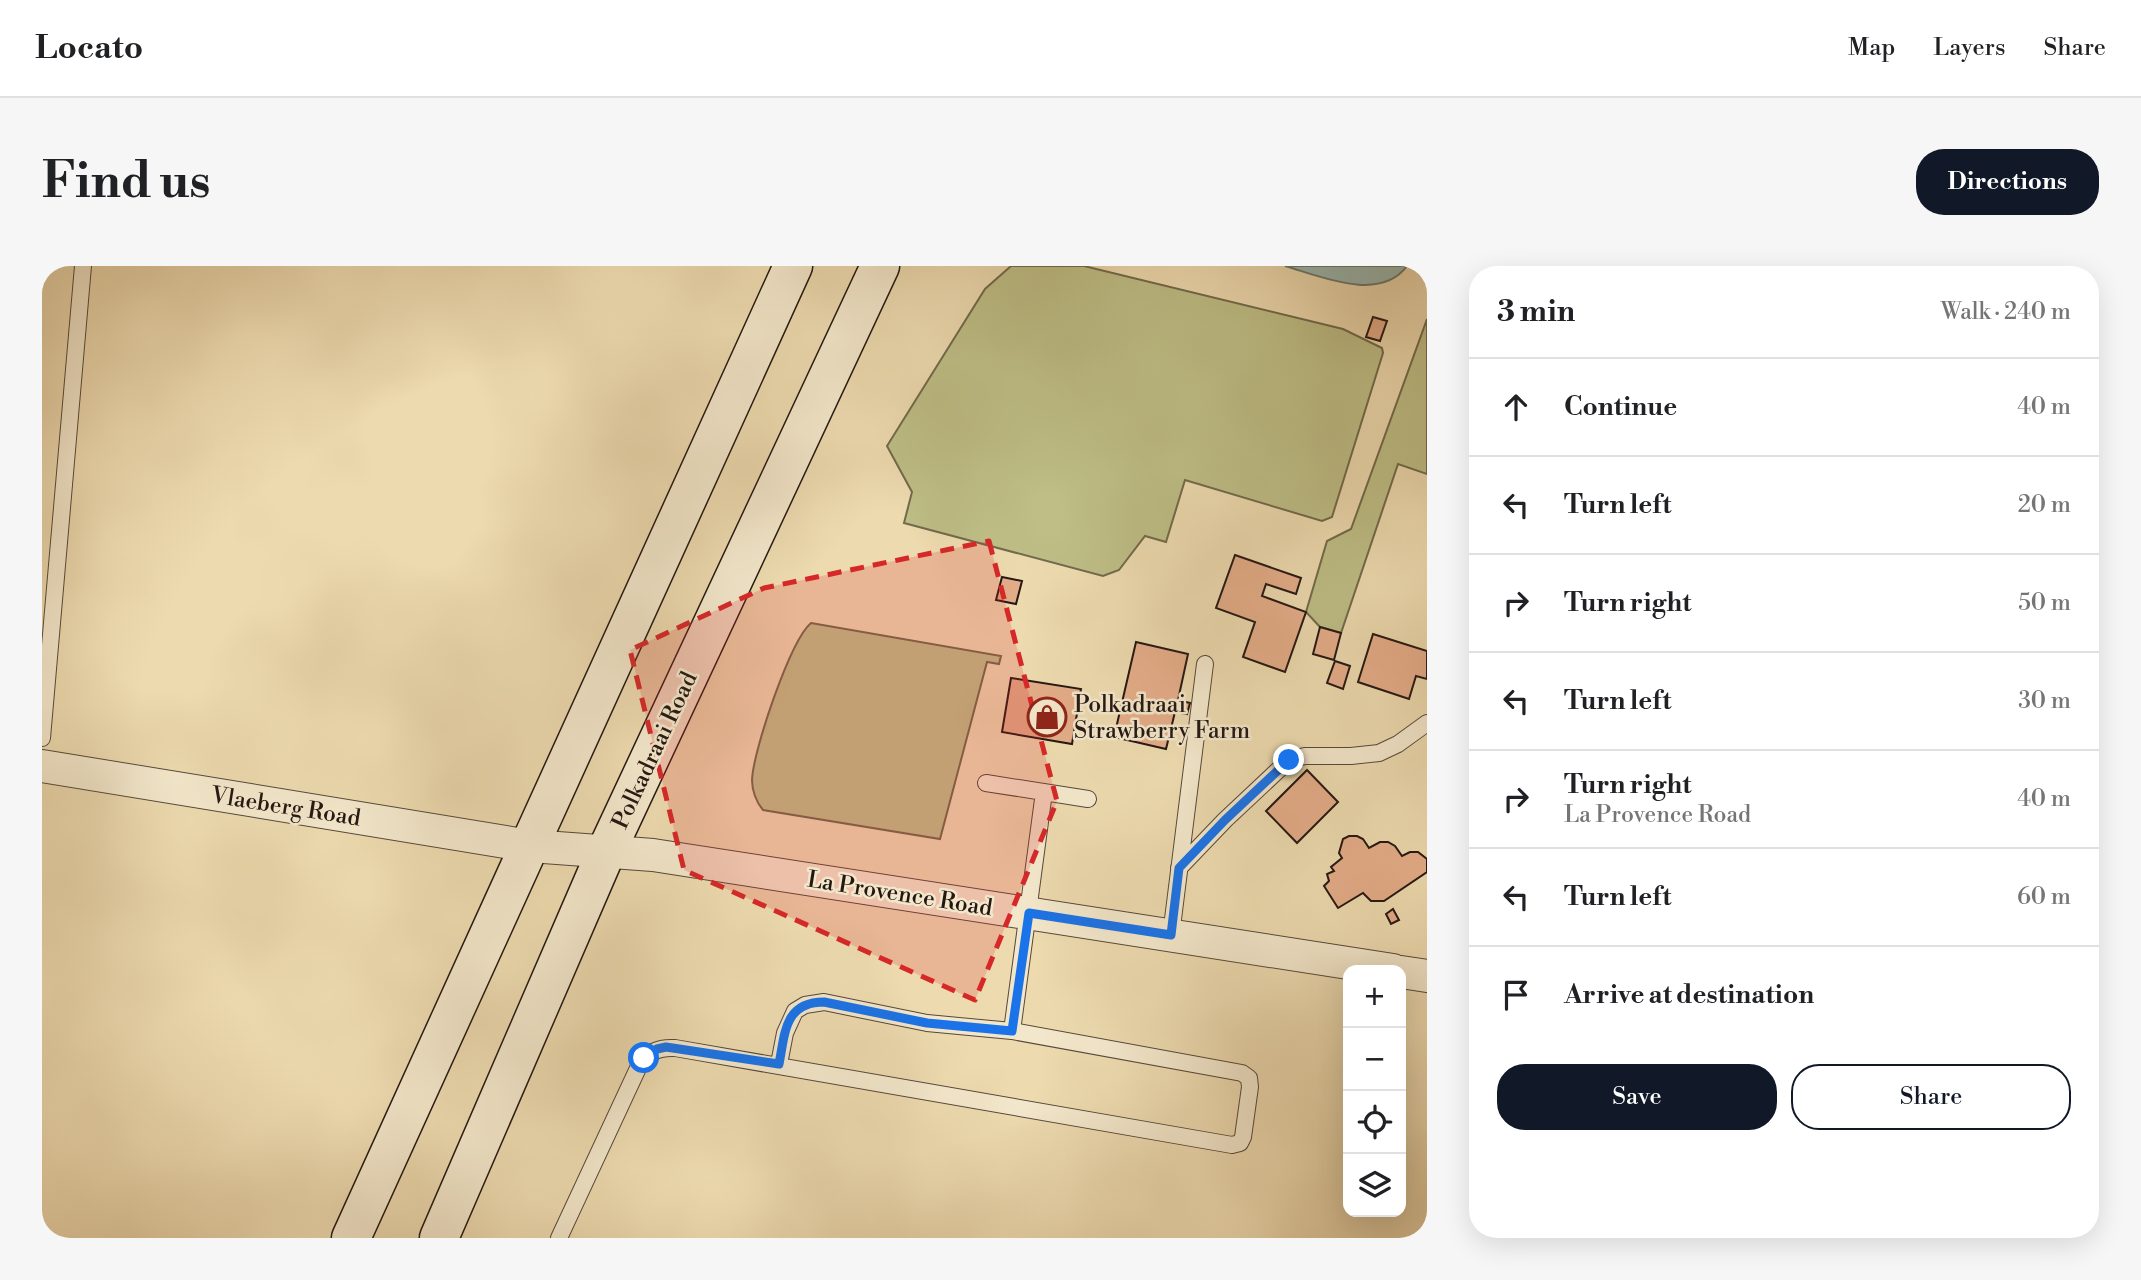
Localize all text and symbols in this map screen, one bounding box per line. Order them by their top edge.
text: Locato [35,28,143,69]
text: Map [1848,33,1895,63]
text: Layers [1933,33,2005,63]
text: Share [2043,33,2106,63]
button: Directions [1916,149,2099,215]
text: Find us [42,152,211,213]
text: 3 min [1497,293,1575,331]
text: Walk · 240 m [1941,298,2071,326]
icon: ahead [1497,388,1535,426]
text: Continue [1564,391,1677,423]
text: 40 m [2017,393,2071,421]
icon: left [1497,486,1535,524]
text: Turn left [1564,489,1672,521]
text: 20 m [2018,491,2071,519]
icon: right [1497,584,1535,622]
text: Turn right [1564,587,1692,619]
text: 50 m [2018,589,2071,617]
street label: Polkadraai Road [606,667,704,833]
icon: left [1497,682,1535,720]
text: Turn left [1564,685,1672,717]
text: 30 m [2018,687,2071,715]
place label: Polkadraai Strawberry Farm [1074,691,1250,745]
shop icon: Polkadraai Strawberry Farm [1026,696,1068,738]
route end [1273,744,1304,775]
text: Turn right [1564,769,1692,801]
icon: right [1497,780,1535,818]
street label: Vlaeberg Road [208,781,363,833]
text: 40 m [2017,785,2071,813]
text: La Provence Road [1564,801,1751,829]
street label: La Provence Road [805,866,994,922]
icon: left [1497,878,1535,916]
text: Turn left [1564,881,1672,913]
text: 60 m [2017,883,2071,911]
map controls [1343,965,1406,1217]
button: + [1343,965,1406,1028]
icon: arrive [1497,976,1535,1014]
text: Arrive at destination [1564,979,1814,1011]
button: − [1343,1028,1406,1091]
route start [628,1042,659,1073]
button: Save [1497,1064,1777,1130]
button: Share [1791,1064,2071,1130]
button: locate [1343,1091,1406,1154]
button: layers [1343,1154,1406,1217]

